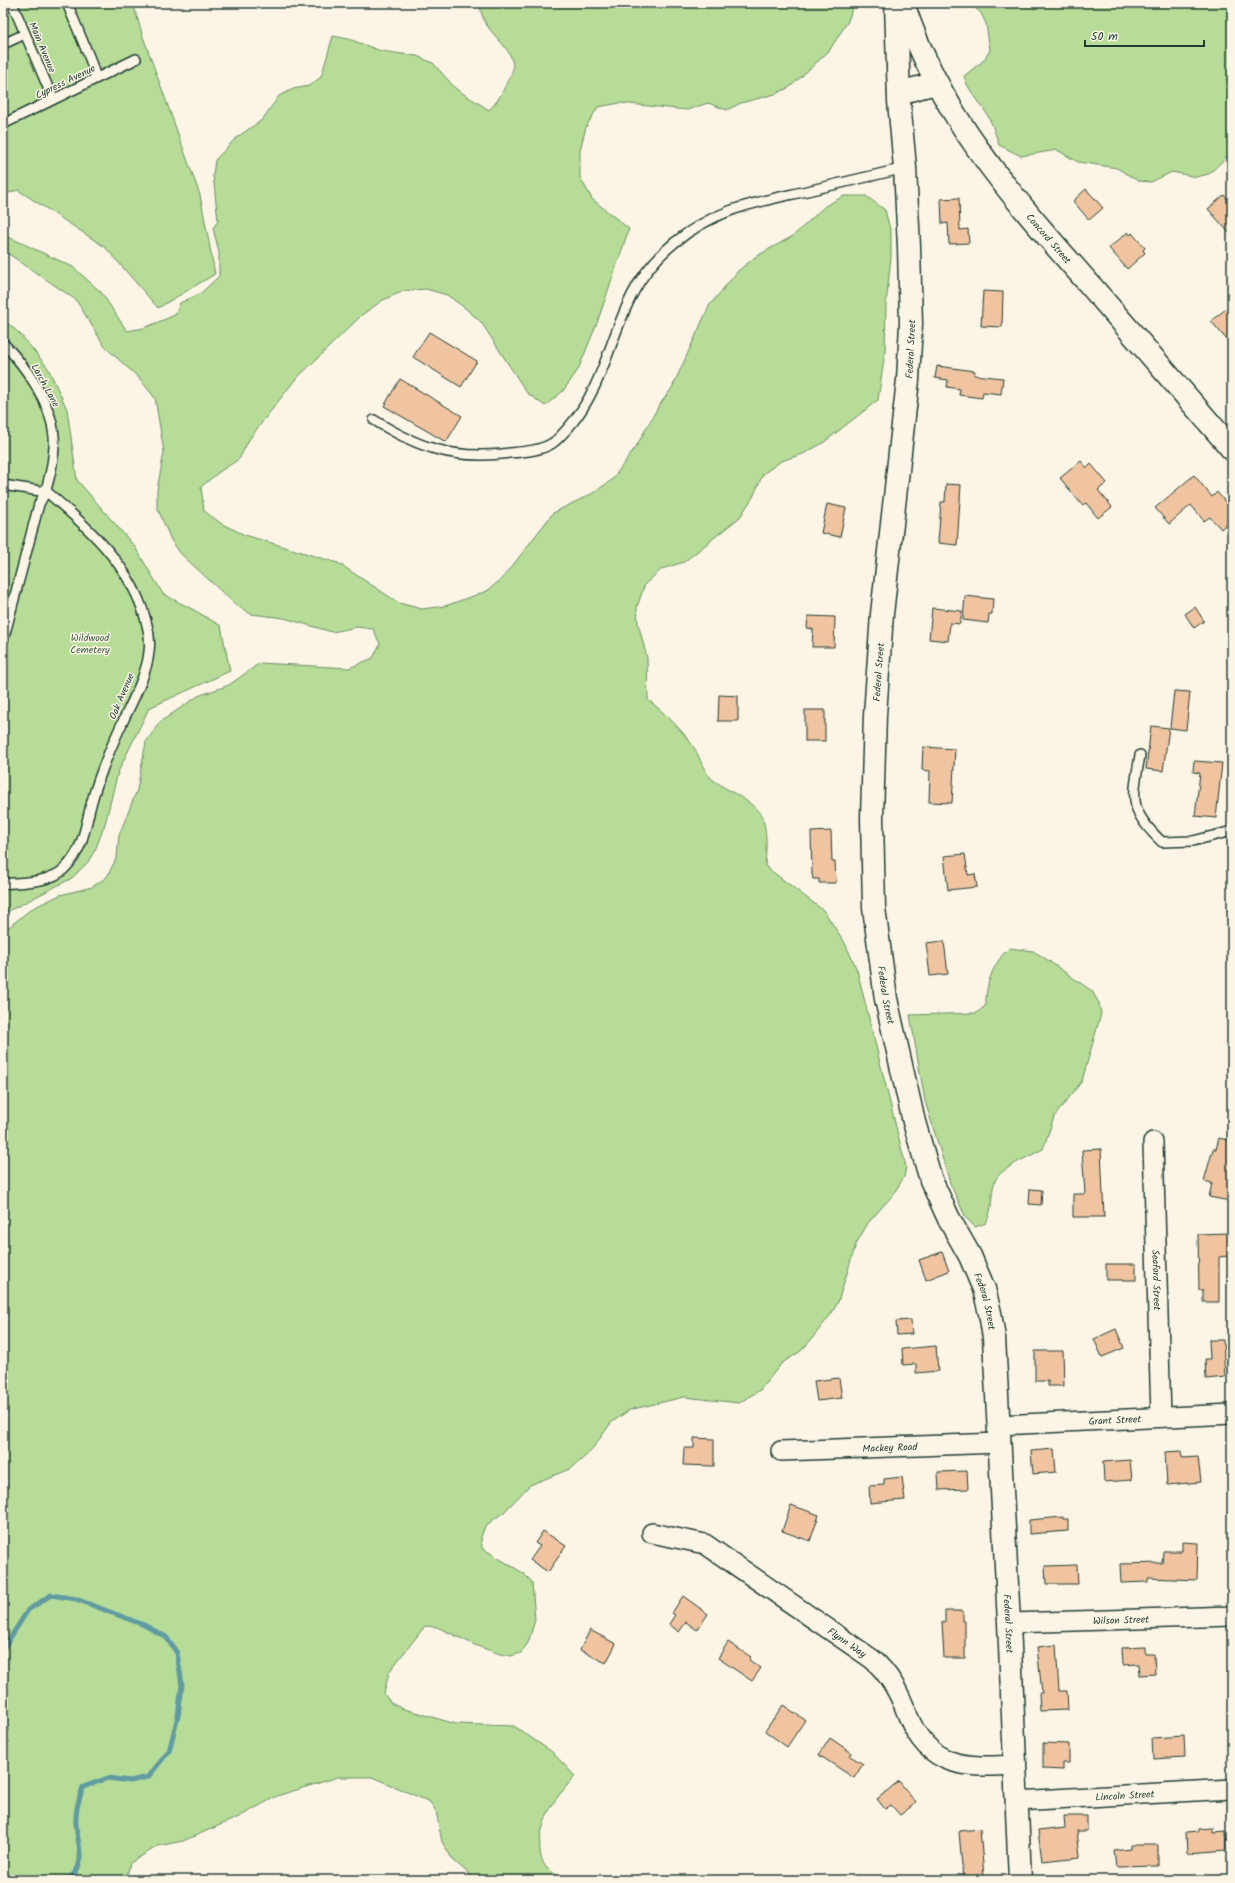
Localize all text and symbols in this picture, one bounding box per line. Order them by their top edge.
street label: Main Avenue [24,20,60,76]
scale bar [1085,22,1204,48]
text: 50 m [1091,27,1118,46]
street label: Cypress Avenue [33,60,99,103]
street label: Concord Street [1022,210,1075,268]
street label: Federal Street [901,319,921,379]
street label: Larch Lane [27,361,64,410]
park label: Wildwood Cemetery [70,630,110,658]
street label: Federal Street [869,642,889,702]
street label: Oak Avenue [105,670,139,722]
street label: Federal Street [873,965,899,1026]
street label: Seaford Street [1147,1249,1165,1311]
street label: Federal Street [969,1270,1000,1331]
street label: Grant Street [1088,1411,1142,1430]
street label: Mackey Road [862,1439,919,1457]
street label: Federal Street [998,1594,1017,1654]
street label: Wilson Street [1093,1612,1149,1629]
street label: Flynn Way [824,1624,870,1662]
street label: Lincoln Street [1095,1786,1155,1806]

